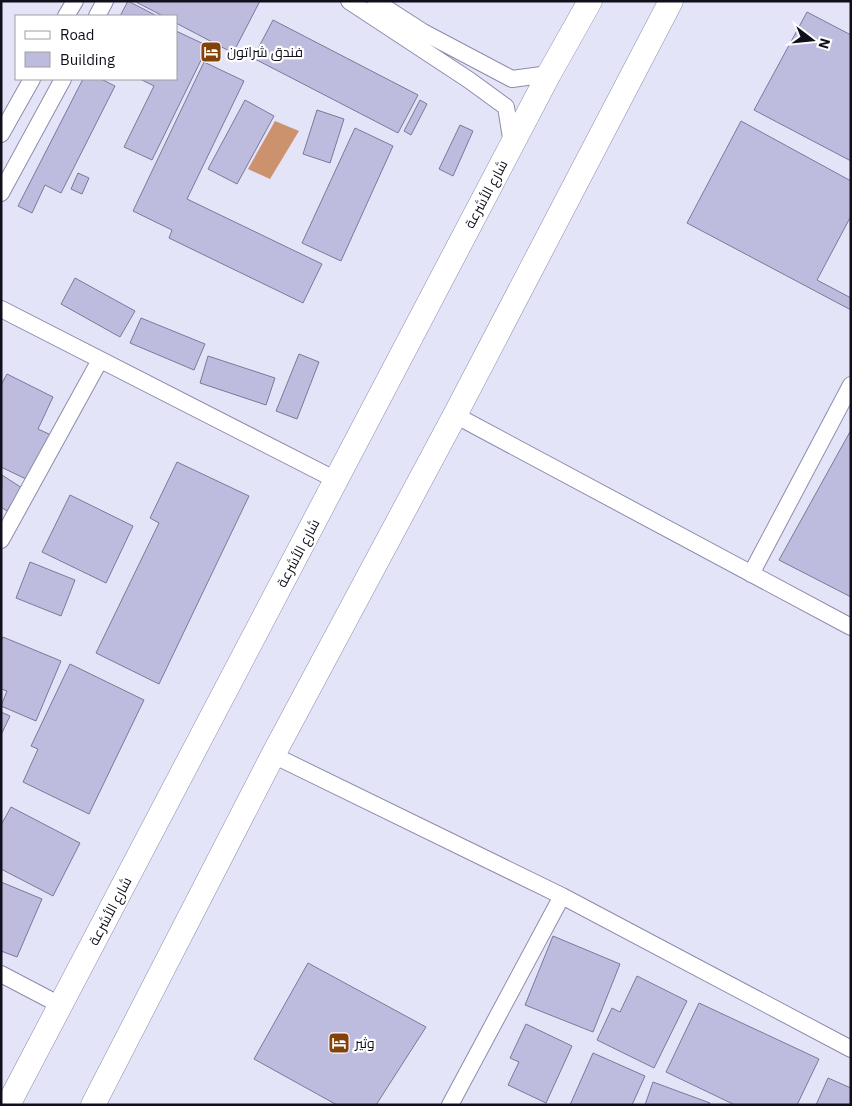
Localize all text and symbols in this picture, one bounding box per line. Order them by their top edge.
legend [15,15,178,80]
north arrow [787,15,837,65]
text: Road [60,25,95,44]
text: N [814,36,835,51]
hotel icon: فندق شراتون [199,40,223,64]
place label: فندق شراتون [227,43,303,61]
text: Building [60,50,115,69]
street label: شارع الأشرعة [460,157,512,231]
street label: شارع الأشرعة [272,516,324,590]
street label: شارع الأشرعة [84,874,136,948]
hotel icon: وثير [327,1031,351,1055]
place label: وثير [354,1034,375,1052]

